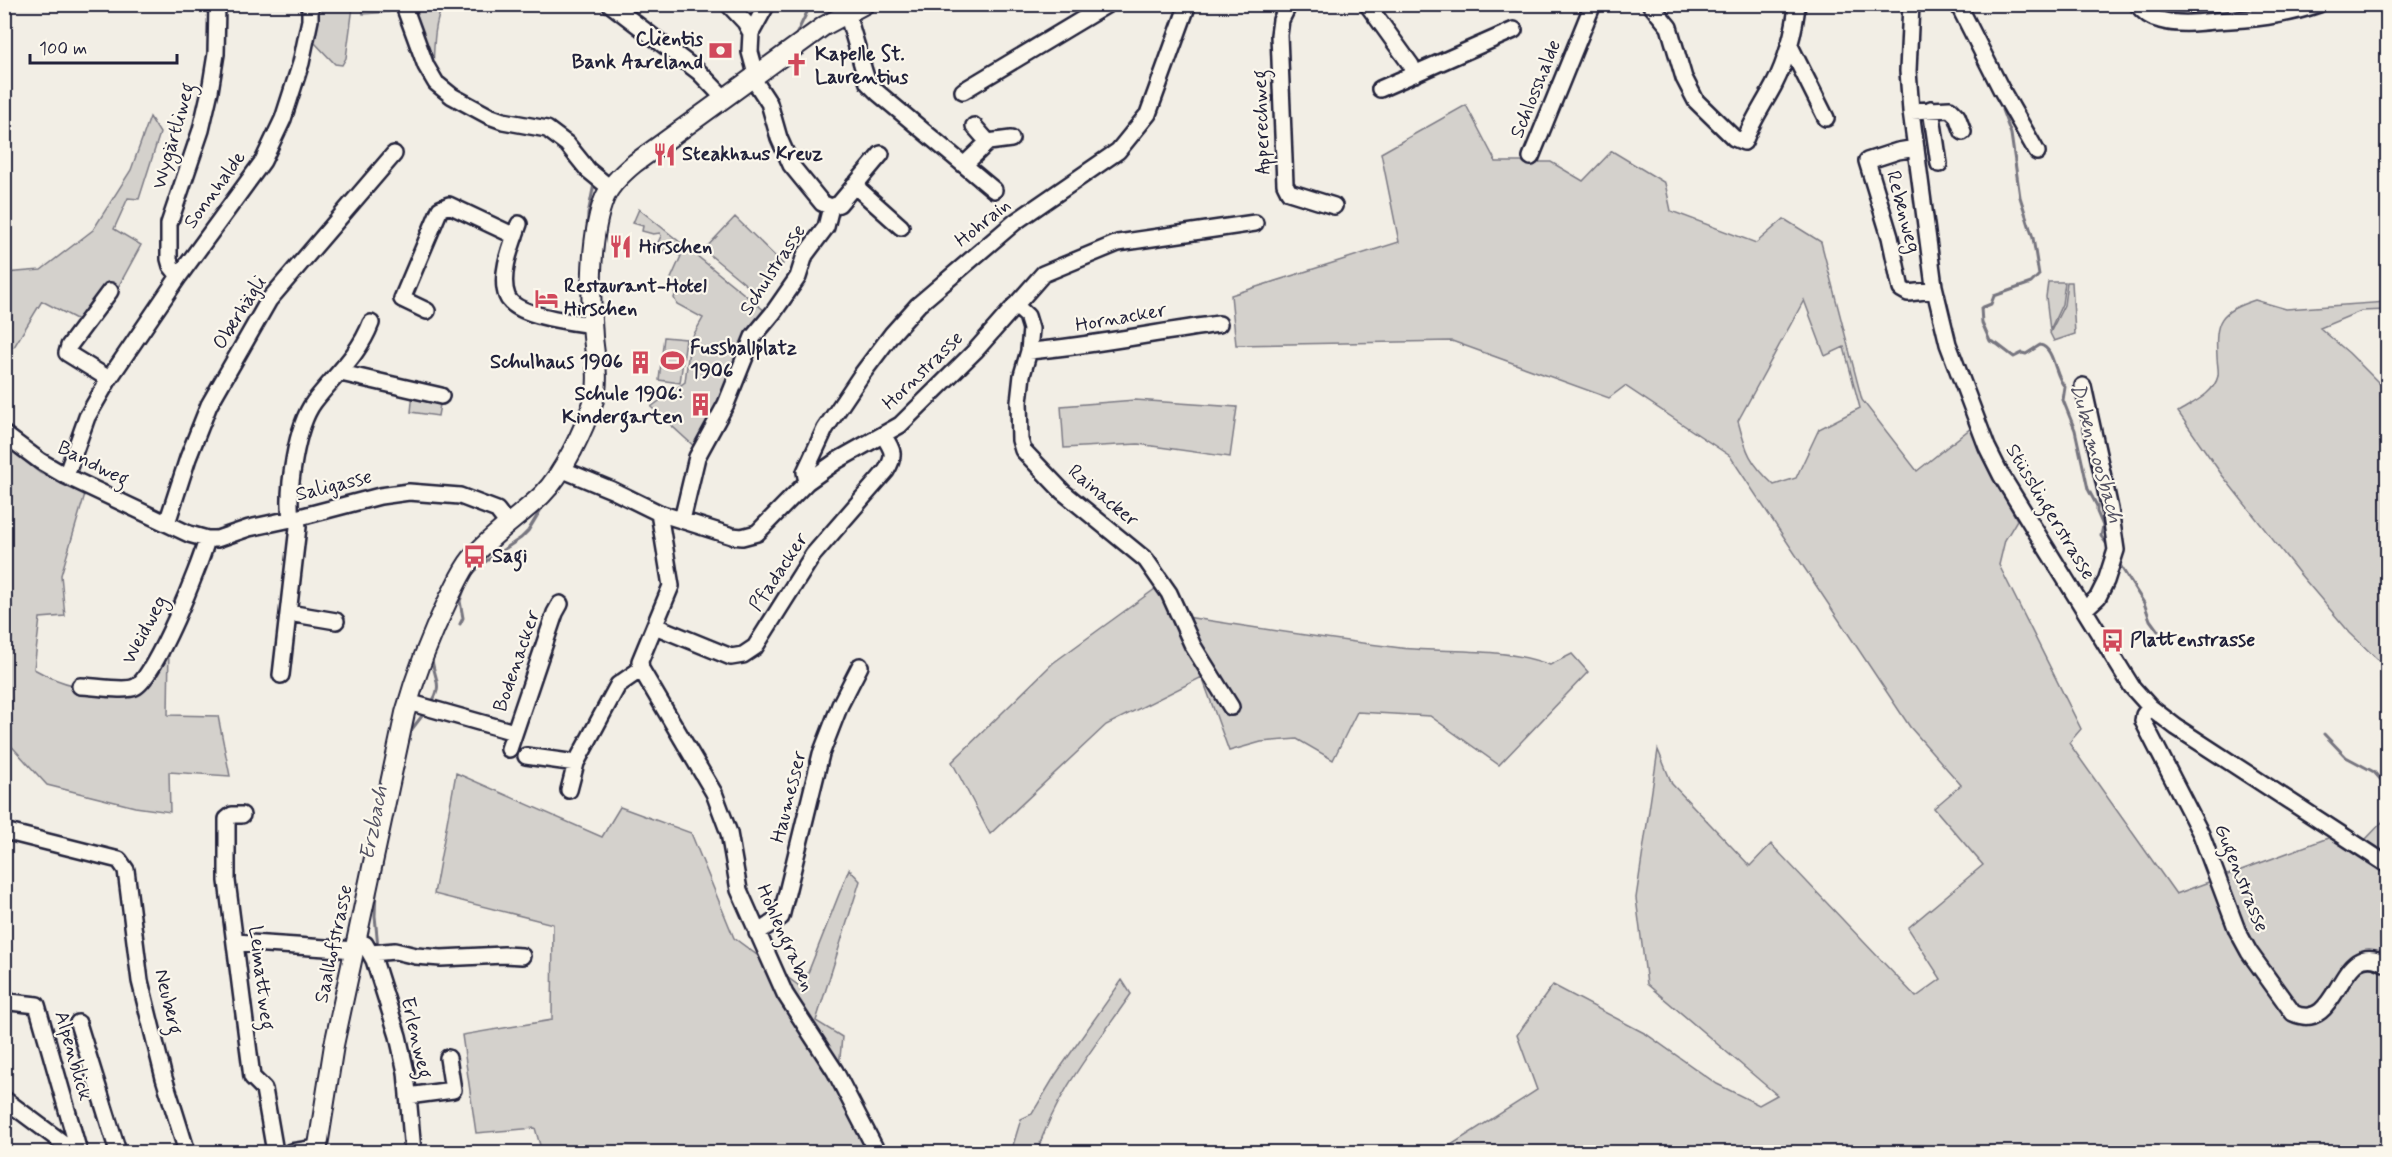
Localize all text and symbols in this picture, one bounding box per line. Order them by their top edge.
place label: Clientis Bank Aareland [572,26,703,76]
scale bar [30,27,177,65]
street label: Schlosshalde [1504,36,1568,142]
text: 100 m [39,37,87,61]
bank icon: Clientis Bank Aareland [708,37,734,63]
place label: Kapelle St. Laurentius [815,41,908,91]
church icon: Kapelle St. Laurentius [784,52,810,78]
street label: Apperechweg [1247,69,1279,175]
street label: Wygärtliweg [146,80,204,193]
restaurant icon: Steakhaus Kreuz [651,141,677,167]
place label: Steakhaus Kreuz [682,141,823,168]
street label: Sonnhalde [178,145,252,235]
street label: Rebenweg [1878,168,1927,256]
street label: Hohrain [949,192,1017,254]
street label: Schulstrasse [733,219,813,321]
restaurant icon: Hirschen [608,234,634,260]
place label: Hirschen [639,234,712,261]
street label: Oberhägli [207,271,273,355]
place label: Restaurant-Hotel Hirschen [564,273,707,323]
hotel icon: Restaurant-Hotel Hirschen [533,285,559,311]
street label: Hornacker [1073,297,1169,339]
street label: Hornstrasse [876,325,970,417]
place label: Fussballplatz 1906 [690,335,797,385]
sports icon: Fussballplatz 1906 [659,347,685,373]
place label: Schulhaus 1906 [490,349,623,376]
building icon: Schulhaus 1906 [628,349,654,375]
water label: Dubenmoosbach [2063,380,2129,526]
place label: Schule 1906: Kindergarten [562,381,683,433]
building icon: Schule 1906: Kindergarten [688,392,714,418]
street label: Bandweg [52,435,133,495]
street label: Stüsslingerstrasse [1997,439,2101,586]
street label: Rainacker [1062,458,1145,534]
street label: Saligasse [293,463,375,509]
street label: Pfadacker [743,527,816,617]
bus stop icon: Sagi [461,543,487,569]
place label: Sagi [492,543,527,572]
street label: Weidweg [116,591,175,670]
street label: Bodenacker [487,606,547,716]
bus stop icon: Plattenstrasse [2099,627,2125,653]
place label: Plattenstrasse [2130,627,2255,654]
street label: Haumesser [765,748,814,846]
water label: Erzbach [353,783,395,862]
street label: Gugenstrasse [2205,820,2275,937]
street label: Hohlengraben [747,880,821,997]
street label: Saalhofstrasse [308,882,360,1006]
street label: Leimattweg [239,924,281,1032]
street label: Neuberg [145,966,189,1038]
street label: Erlenweg [392,995,438,1082]
street label: Alpenblick [47,1008,99,1104]

